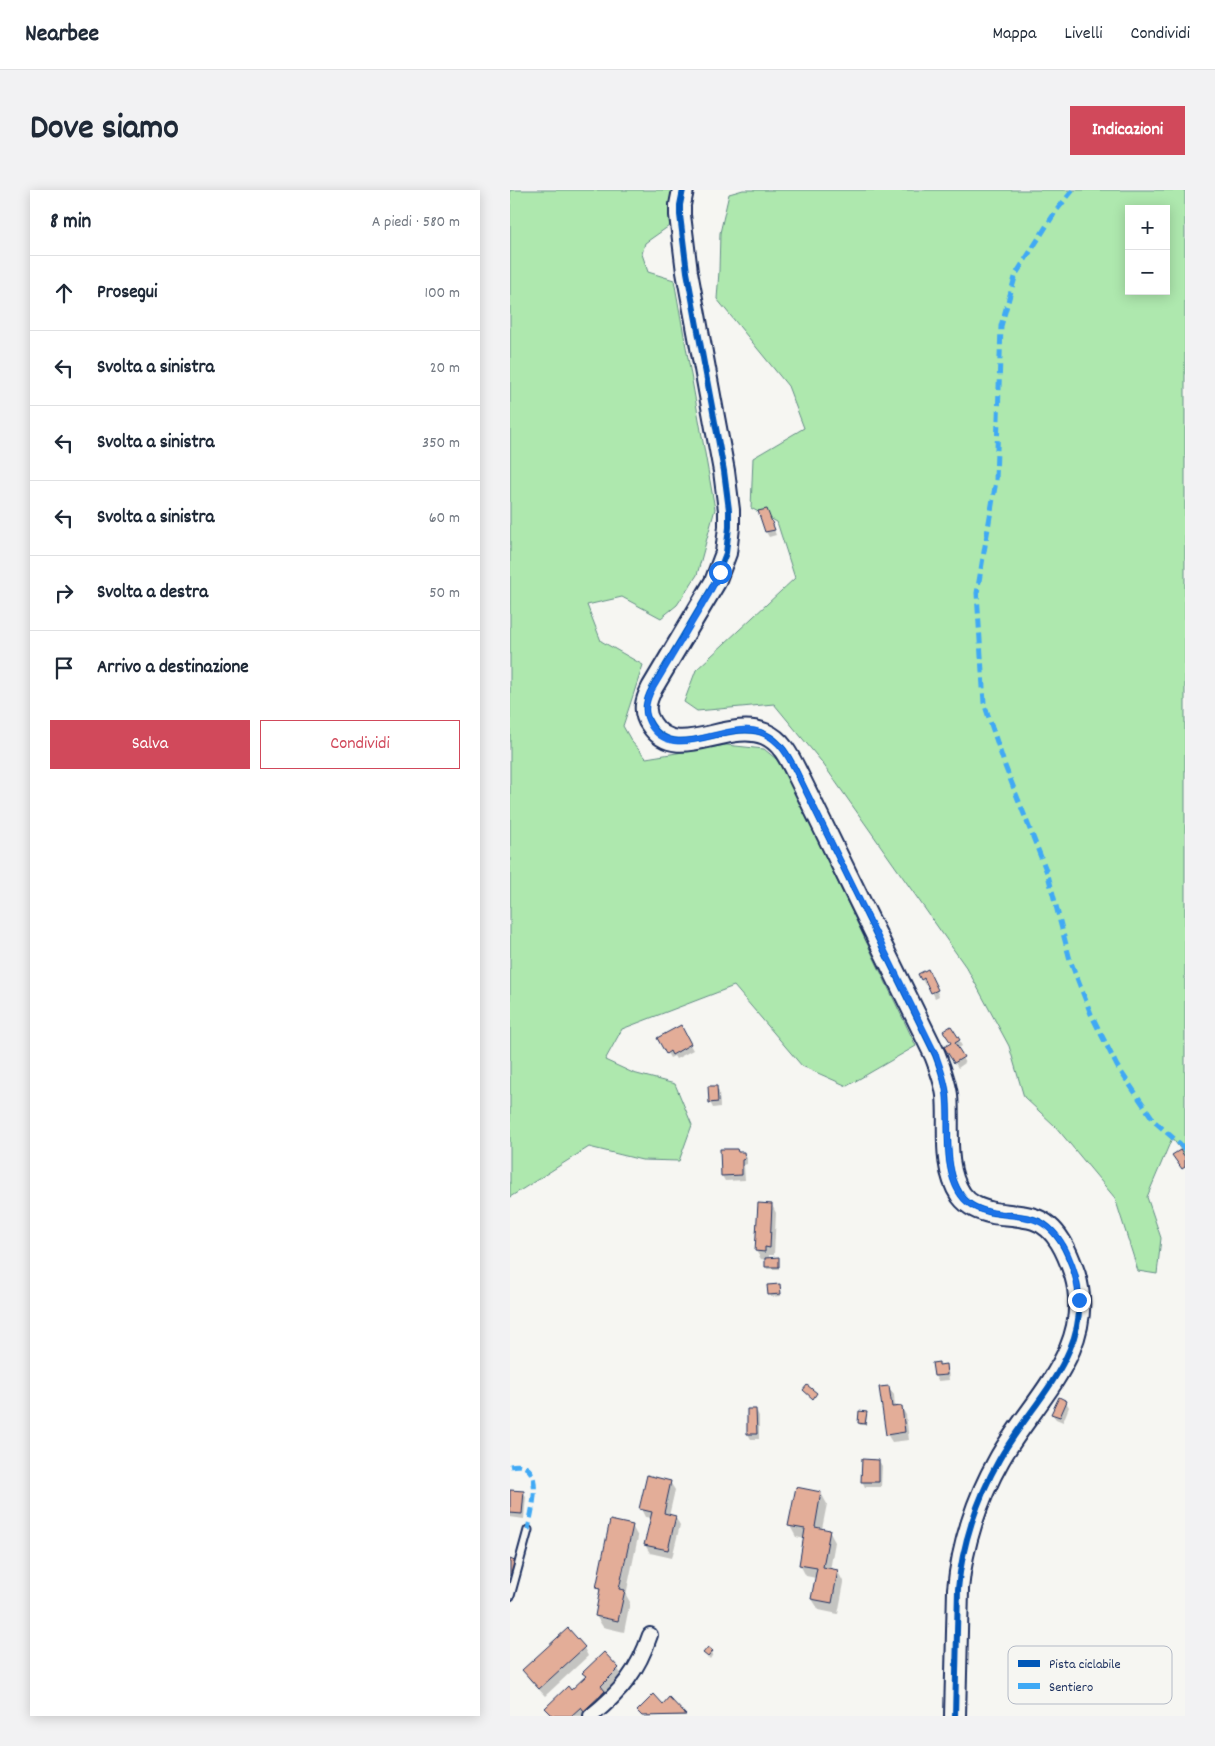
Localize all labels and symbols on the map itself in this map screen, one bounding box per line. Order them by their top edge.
route start [709,561,732,584]
route end [1068,1289,1091,1312]
legend [1008,1646,1172,1704]
text: Pista ciclabile [1049,1655,1121,1675]
text: Sentiero [1049,1678,1093,1698]

